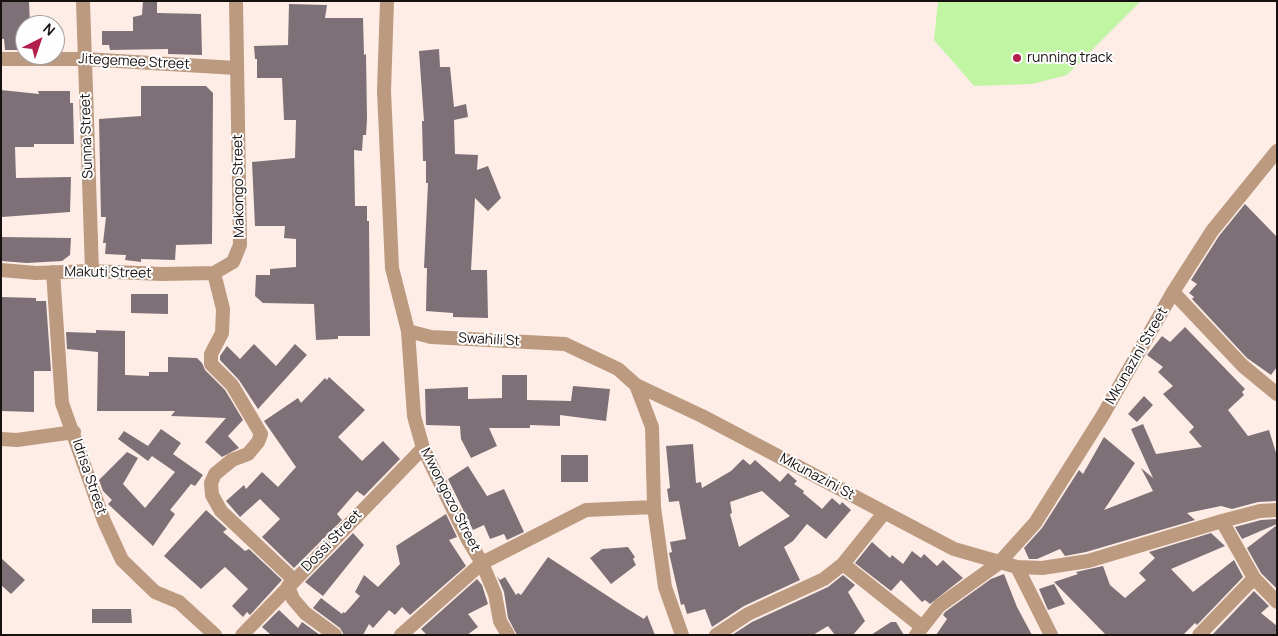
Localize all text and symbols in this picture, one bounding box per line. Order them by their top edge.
north arrow [15,15,65,65]
text: N [39,19,60,40]
place label: running track [1027,50,1113,66]
street label: Jitegemee Street [78,51,190,73]
marker: running track [1011,52,1023,64]
street label: Sunna Street [77,93,97,179]
street label: Makongo Street [230,134,248,238]
street label: Makuti Street [64,264,152,282]
street label: Mkunazini Street [1102,304,1172,408]
street label: Swahili St [458,330,520,350]
street label: Idrisa Street [68,437,110,517]
street label: Mwongozo Street [417,445,483,555]
street label: Mkunazini St [777,450,857,504]
street label: Dossi Street [298,507,366,575]

